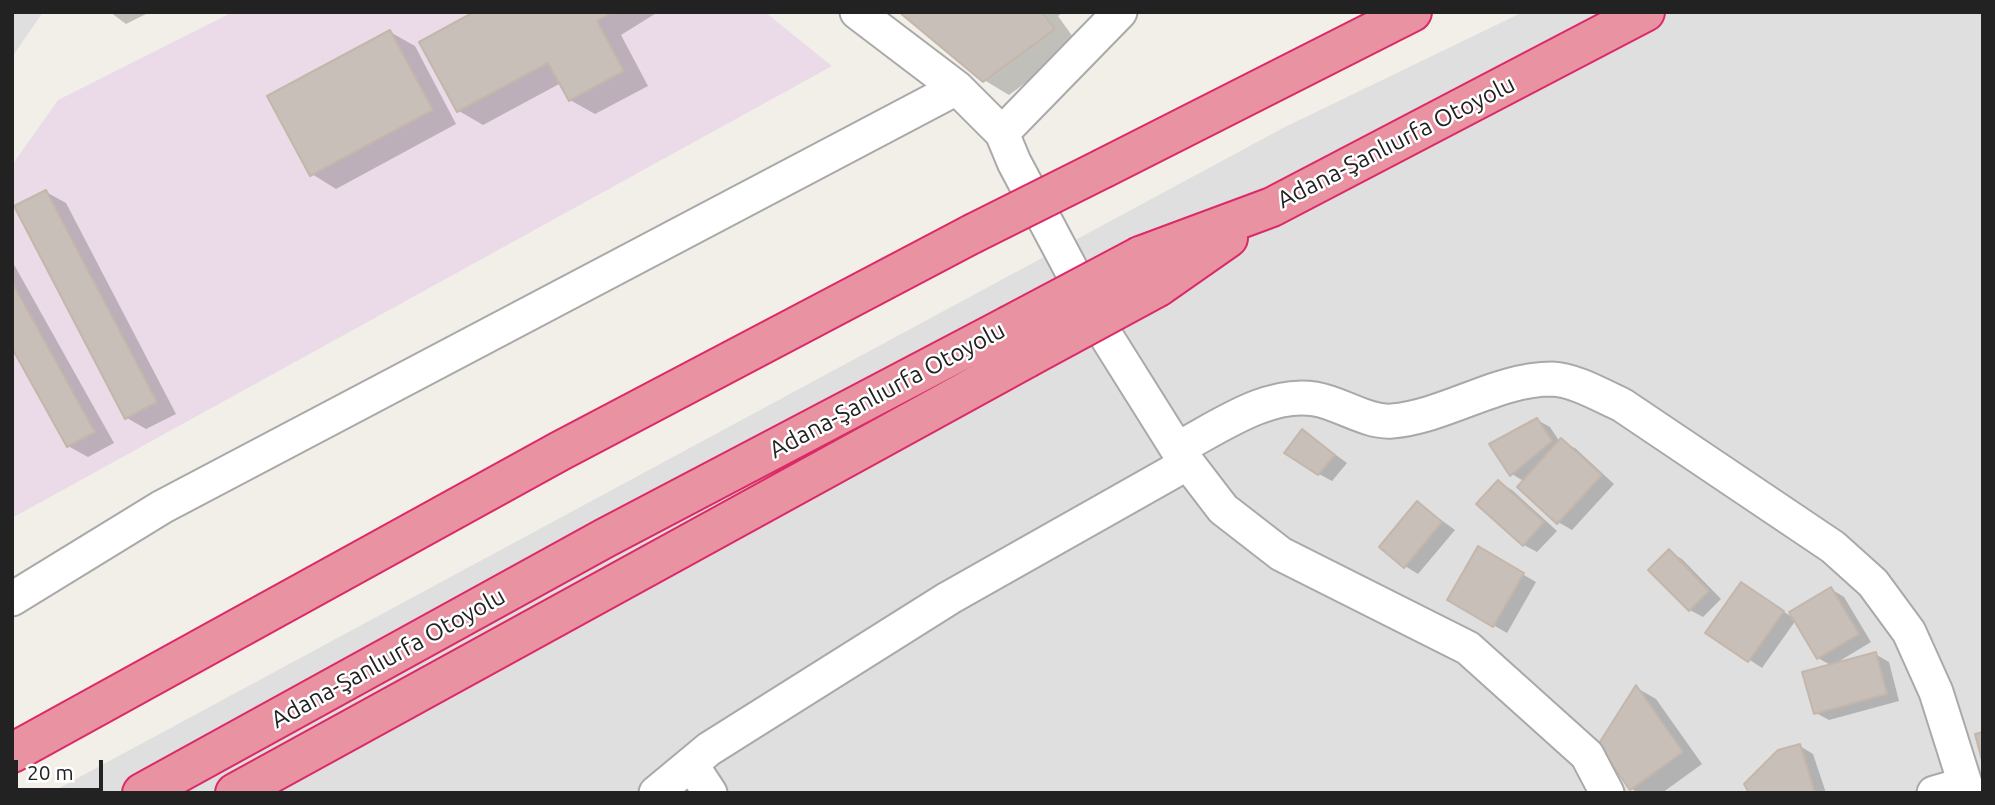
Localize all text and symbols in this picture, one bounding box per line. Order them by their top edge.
street label: Adana-Şanlıurfa Otoyolu [1272,69,1520,215]
street label: Adana-Şanlıurfa Otoyolu [764,316,1010,464]
street label: Adana-Şanlıurfa Otoyolu [266,582,510,734]
scale bar [18,746,107,790]
text: 20 m [27,760,74,784]

